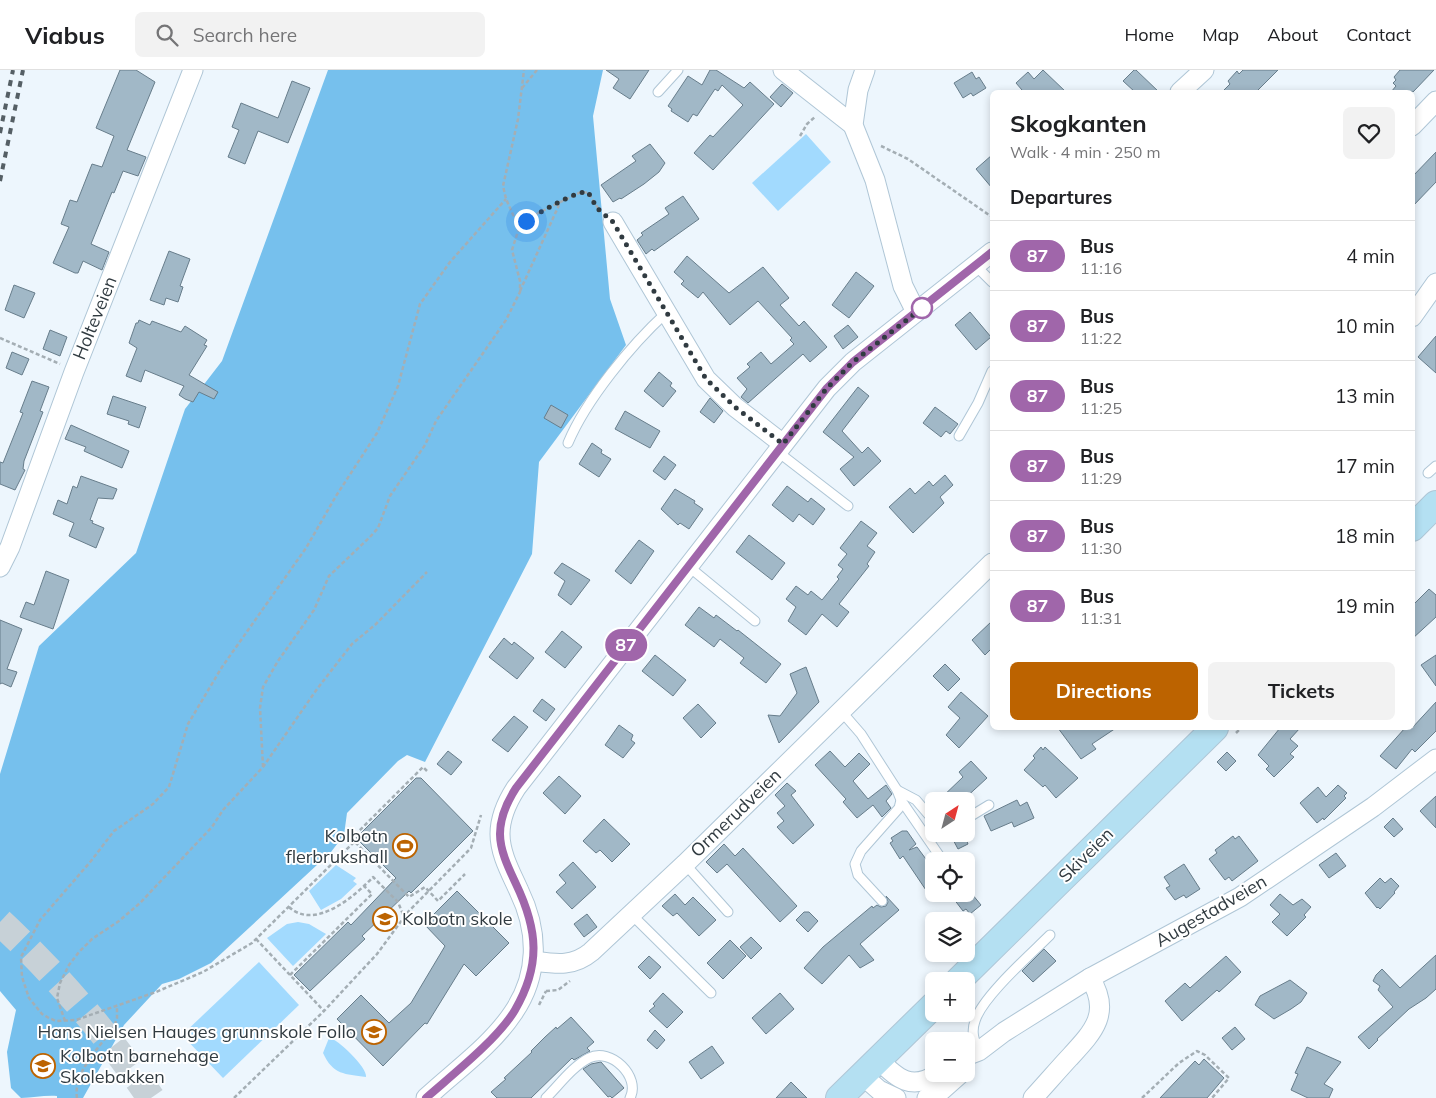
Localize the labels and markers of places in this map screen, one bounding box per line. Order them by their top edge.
unlabelled marker [911,297,933,319]
place label: Kolbotn flerbrukshall [286,824,388,868]
sports icon: Kolbotn flerbrukshall [392,833,418,859]
school or university icon: Kolbotn skole [372,906,398,932]
place label: Kolbotn skole [402,907,513,930]
school or university icon: Hans Nielsen Hauges grunnskole Follo [361,1019,387,1045]
place label: Hans Nielsen Hauges grunnskole Follo [37,1020,356,1043]
place label: Kolbotn barnehage Skolebakken [60,1044,219,1088]
school or university icon: Kolbotn barnehage Skolebakken [30,1053,56,1079]

